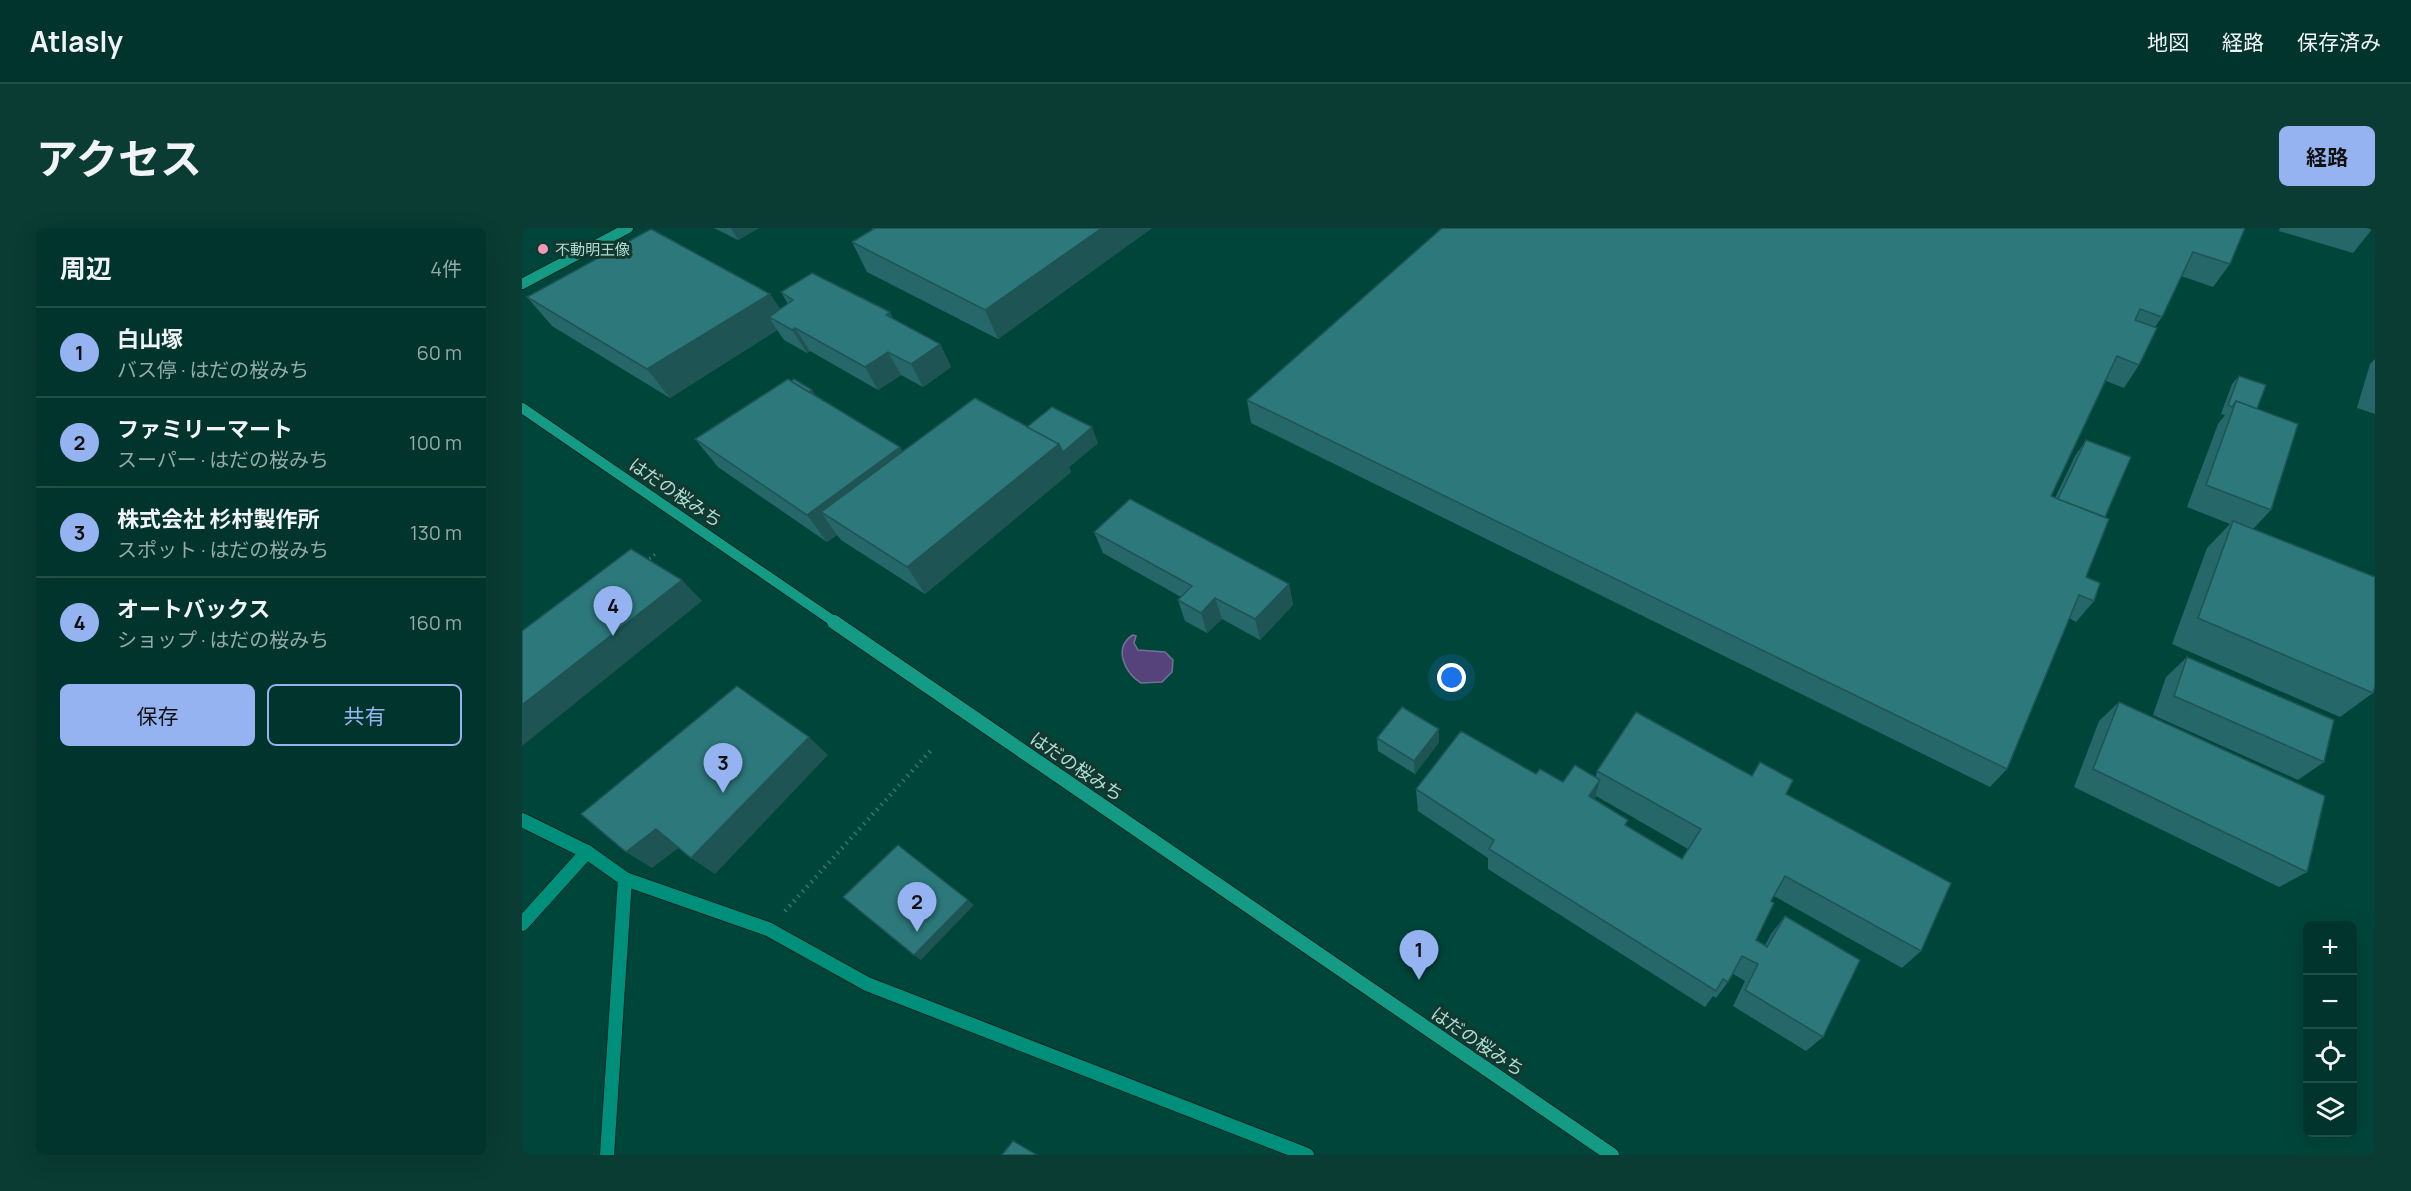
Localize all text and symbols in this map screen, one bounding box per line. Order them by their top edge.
text: Atlasly [30,22,123,60]
text: 地図 [2147,28,2189,56]
text: 経路 [2222,28,2264,56]
text: 保存済み [2297,28,2381,56]
button: 経路 [2279,126,2375,186]
text: アクセス [36,129,202,187]
place label: 不動明王像 [555,239,630,260]
marker: 不動明王像 [536,242,550,256]
text: 周辺 [60,250,112,286]
text: 4件 [430,255,462,282]
text: 白山塚 [117,324,183,354]
text: 1 [75,339,84,366]
text: 60 m [416,339,462,366]
text: バス停 · はだの桜みち [117,356,309,383]
text: ファミリーマート [117,414,293,444]
text: 2 [74,429,85,456]
text: 100 m [409,429,462,456]
text: スーパー · はだの桜みち [117,446,329,473]
street label: はだの桜みち [625,452,727,532]
text: 株式会社 杉村製作所 [117,504,319,534]
text: 3 [74,519,85,546]
text: 130 m [410,519,462,546]
text: スポット · はだの桜みち [117,536,329,563]
pin: 4 [594,586,632,636]
text: オートバックス [117,594,270,624]
text: 4 [73,609,86,636]
text: 160 m [409,609,462,636]
text: ショップ · はだの桜みち [117,626,329,653]
your location [1437,663,1466,692]
button: 保存 [60,684,255,746]
button: 共有 [267,684,462,746]
street label: はだの桜みち [1026,726,1128,806]
pin: 3 [704,744,742,793]
pin: 2 [898,882,936,932]
map controls [2303,921,2357,1137]
button: + [2303,921,2357,975]
pin: 1 [1400,930,1438,980]
button: − [2303,975,2357,1029]
street label: はだの桜みち [1427,1001,1529,1081]
button: locate [2303,1029,2357,1083]
button: layers [2303,1083,2357,1137]

